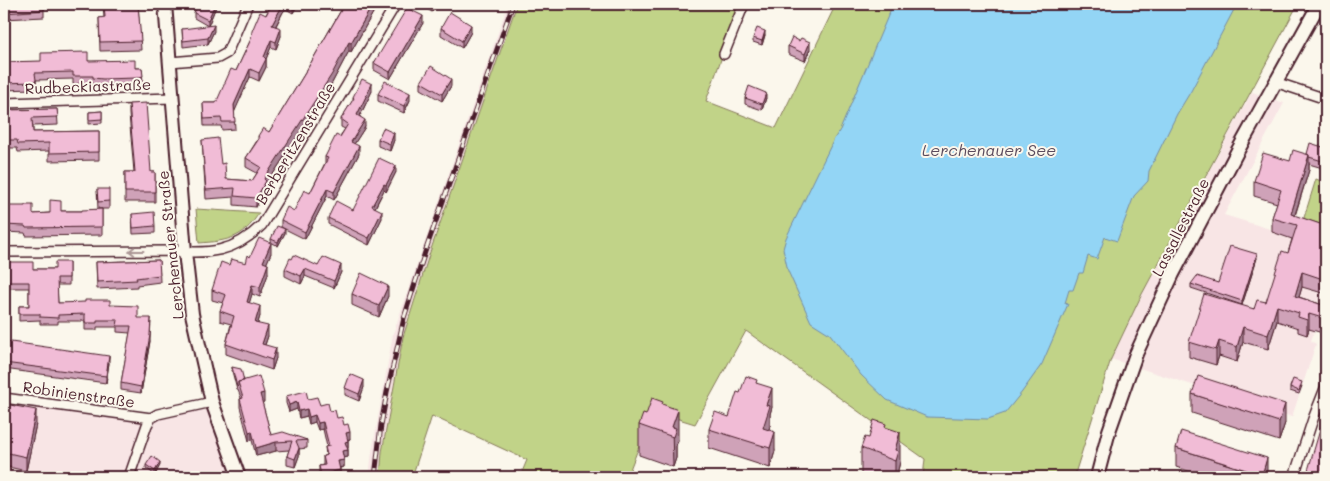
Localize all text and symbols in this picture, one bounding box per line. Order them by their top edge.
street label: Rudbeckiastraße [24,74,152,98]
street label: Berberitzenstraße [251,78,339,208]
water label: Lerchenauer See [922,139,1056,160]
street label: Lerchenauer Straße [152,170,188,320]
street label: Lassallestraße [1147,175,1213,279]
one-way arrow [129,246,145,256]
street label: Robinienstraße [22,376,136,412]

